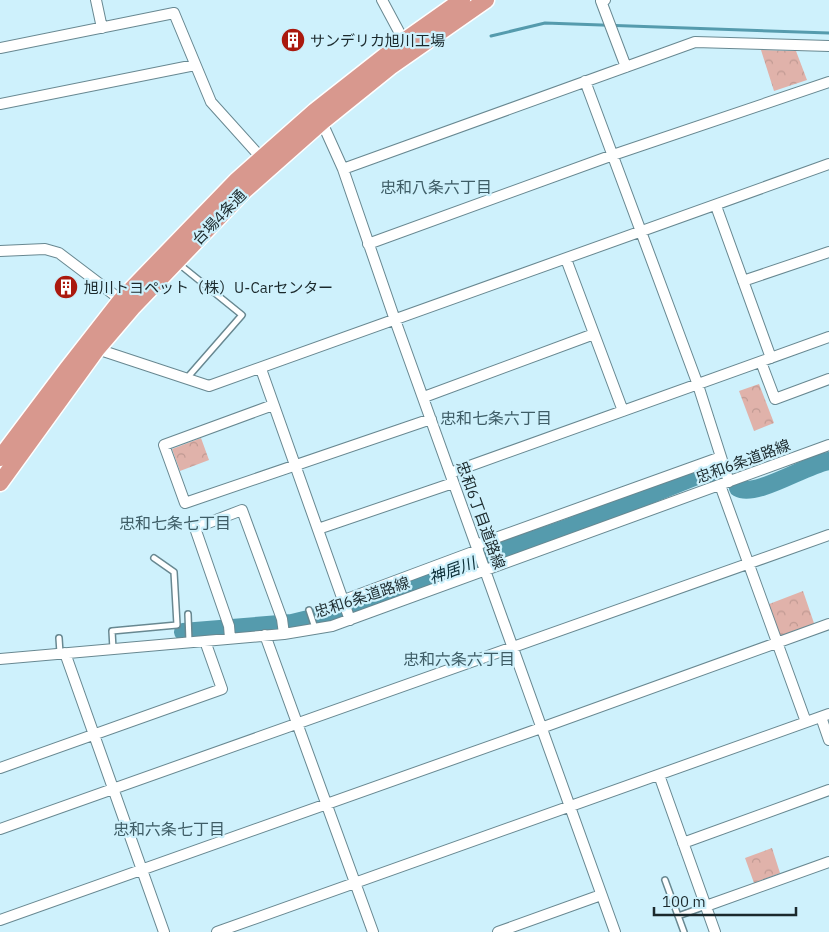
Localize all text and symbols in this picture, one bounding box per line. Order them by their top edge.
building icon: サンデリカ旭川工場 [280,27,306,53]
place label: サンデリカ旭川工場 [310,31,445,50]
district label: 忠和八条六丁目 [380,177,492,197]
street label: 台場4条通 [188,186,250,248]
building icon: 旭川トヨペット（株）U-Carセンター [53,274,79,300]
place label: 旭川トヨペット（株）U-Carセンター [84,278,333,297]
district label: 忠和七条六丁目 [440,408,552,428]
street label: 忠和6条道路線 [693,435,793,487]
street label: 忠和6丁目道路線 [453,458,509,572]
district label: 忠和七条七丁目 [119,513,231,533]
water label: 神居川 [426,552,480,588]
street label: 忠和6条道路線 [312,573,412,621]
district label: 忠和六条六丁目 [403,649,515,669]
district label: 忠和六条七丁目 [113,819,225,839]
scale bar [654,884,796,916]
text: 100 m [662,892,706,911]

